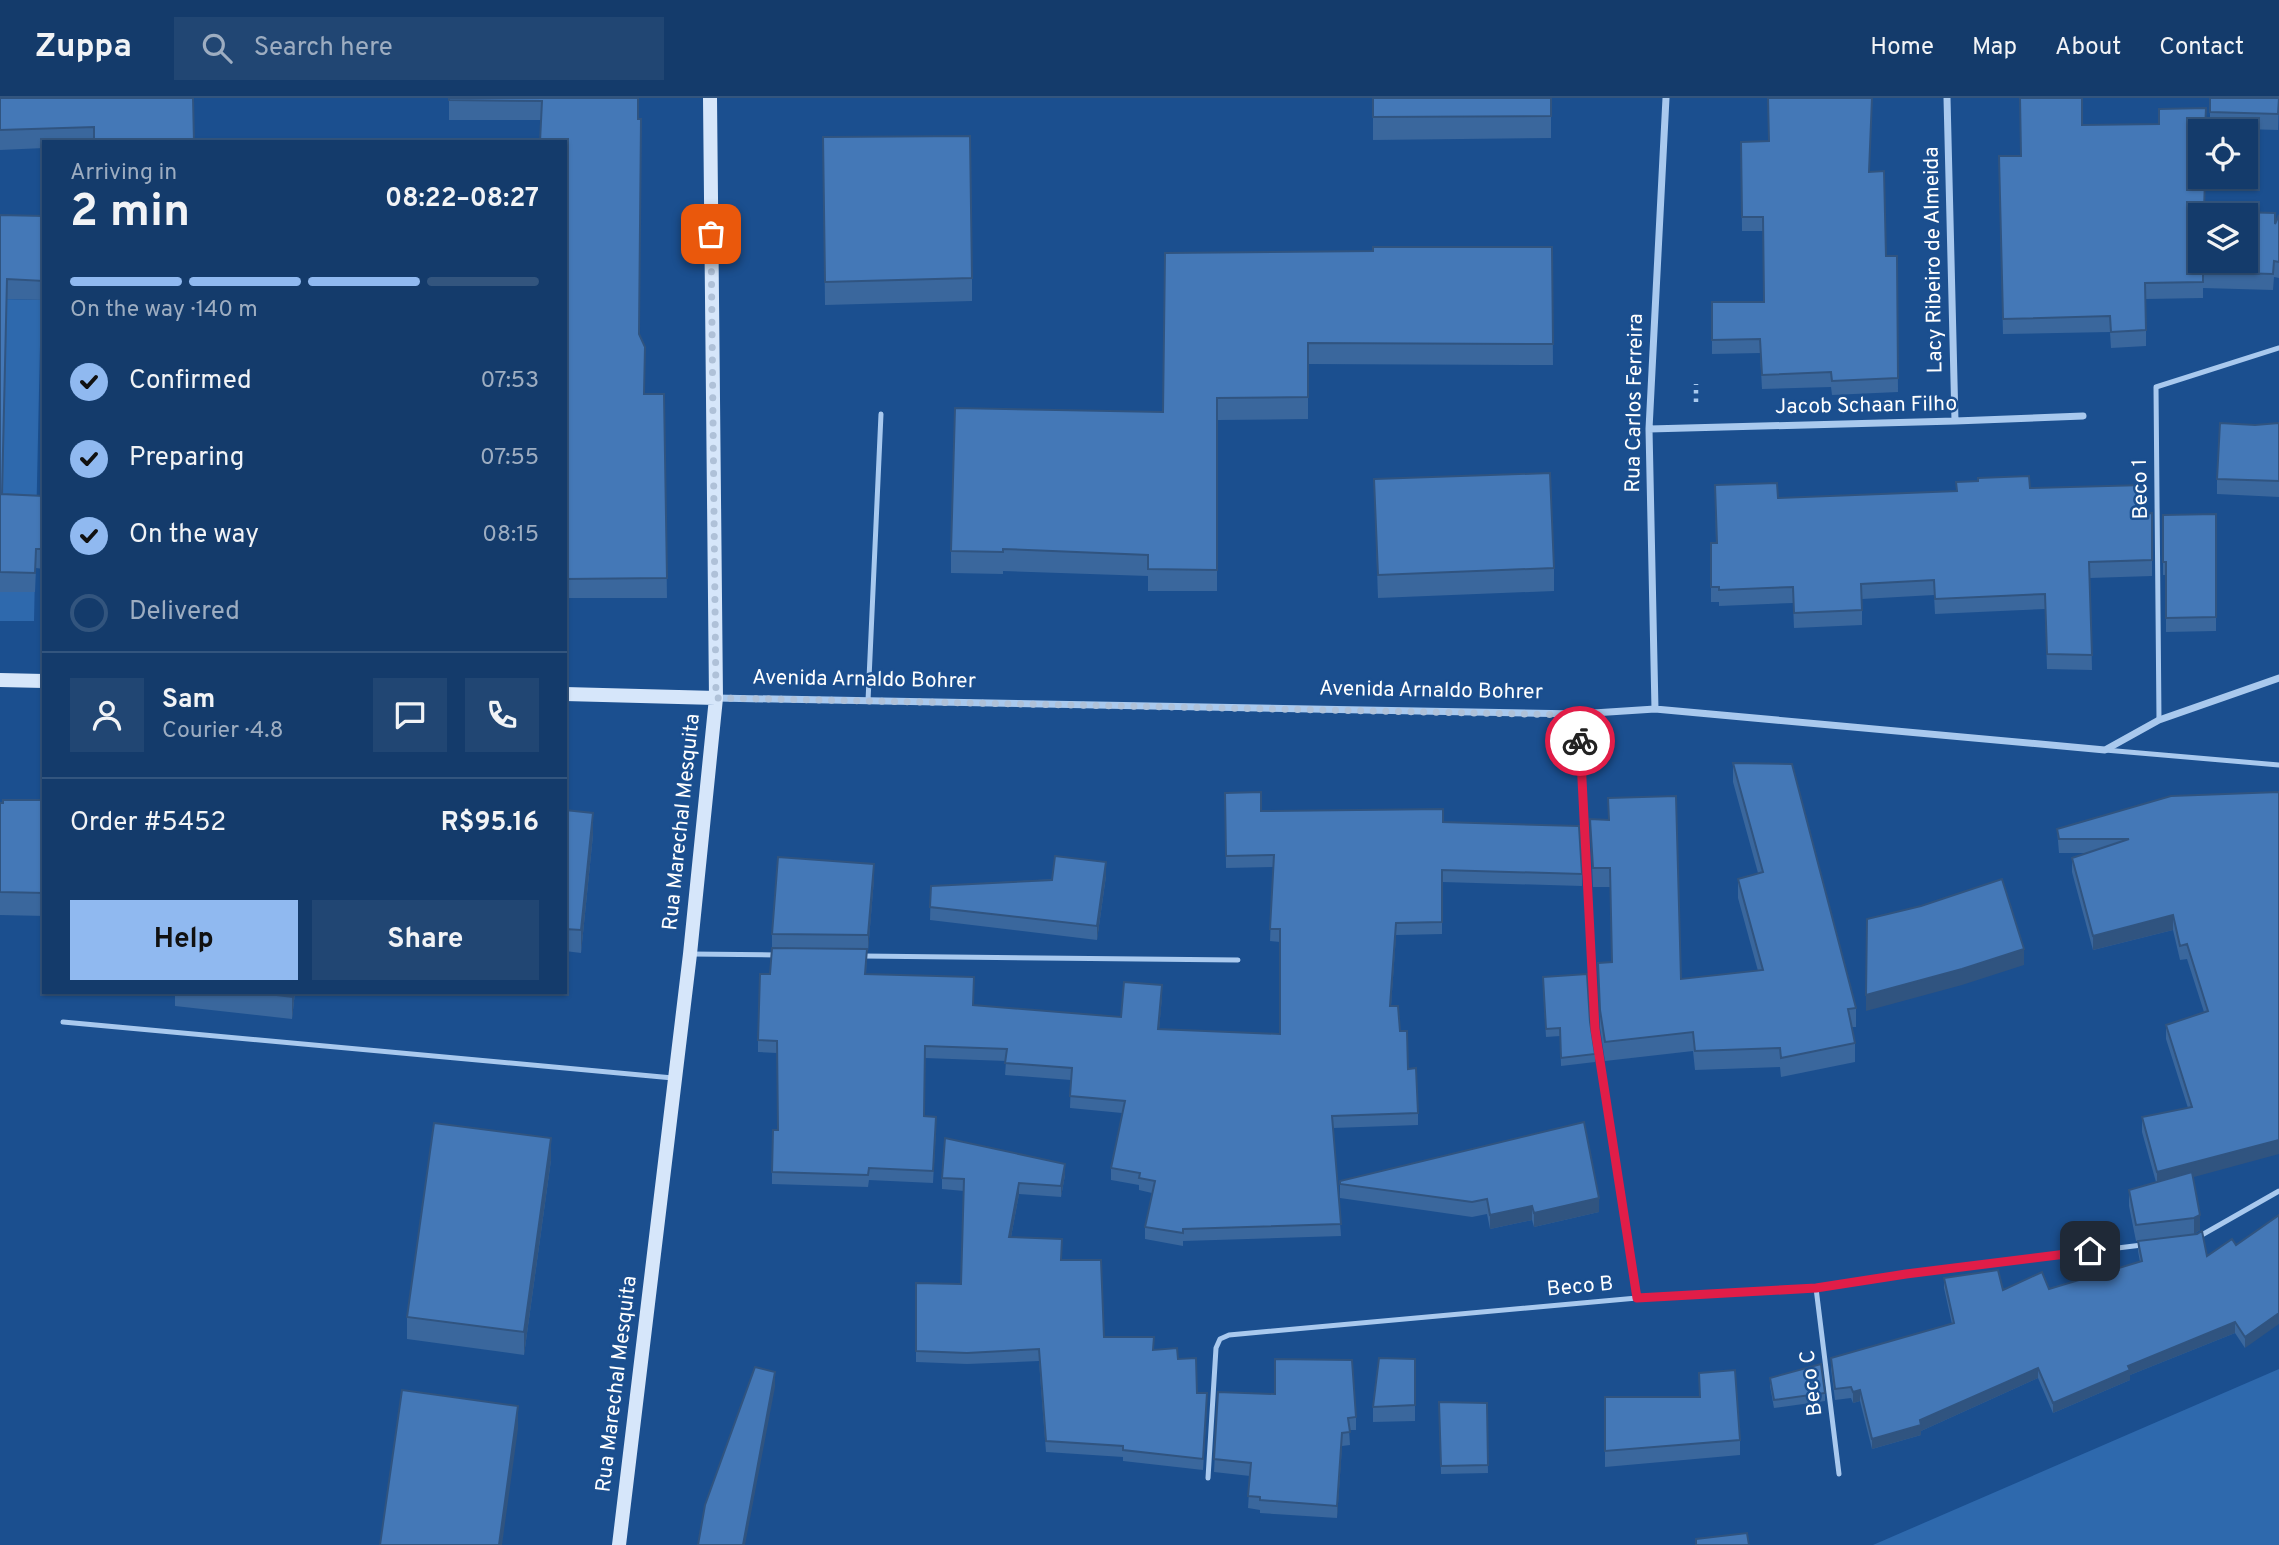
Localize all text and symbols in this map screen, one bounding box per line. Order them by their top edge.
search box [174,17,664,80]
text: Zuppa [35,27,132,69]
icon: search [198,29,236,67]
text: Search here [254,32,393,65]
text: Home [1870,33,1934,63]
text: Map [1972,33,2017,63]
text: About [2055,33,2121,63]
text: Contact [2159,33,2244,63]
map controls [2188,119,2258,273]
button: locate [2188,119,2258,189]
street label: Lacy Ribeiro de Almeida [1919,146,1949,374]
text: Arriving in [70,159,177,188]
text: 08:22–08:27 [385,183,539,216]
text: 2 min [70,184,190,243]
button: layers [2188,203,2258,273]
pin [681,204,741,264]
icon: bag [692,215,730,253]
text: On the way · 140 m [70,296,258,325]
street label: Rua Carlos Ferreira [1620,313,1650,493]
icon: check [70,363,108,401]
text: Confirmed [129,365,252,398]
text: 07:53 [481,367,539,396]
street label: Jacob Schaan Filho [1775,391,1957,421]
icon: check [70,440,108,478]
text: Preparing [129,442,244,475]
text: 07:55 [480,444,539,473]
street label: Beco 1 [2127,458,2155,520]
icon: check [70,517,108,555]
text: On the way [129,519,259,552]
text: 08:15 [482,521,539,550]
text: Delivered [129,596,240,629]
street label: Avenida Arnaldo Bohrer [752,665,976,695]
street label: Avenida Arnaldo Bohrer [1319,676,1543,706]
button: person [70,678,144,752]
button: chat [373,678,447,752]
button: phone [465,678,539,752]
text: Sam [162,684,215,717]
courier [1545,706,1615,776]
street label: Rua Marechal Mesquita [657,712,707,932]
text: Courier · 4.8 [162,717,283,746]
icon: bike [1561,722,1599,760]
text: Order #5452 [70,807,226,840]
text: R$95.16 [441,807,539,840]
button: Help [70,900,298,980]
button: Share [312,900,539,980]
pin [2060,1221,2120,1281]
icon: home [2071,1232,2109,1270]
street label: Beco B [1546,1271,1614,1303]
street label: Rua Marechal Mesquita [590,1274,644,1494]
street label: Beco C [1795,1348,1829,1418]

